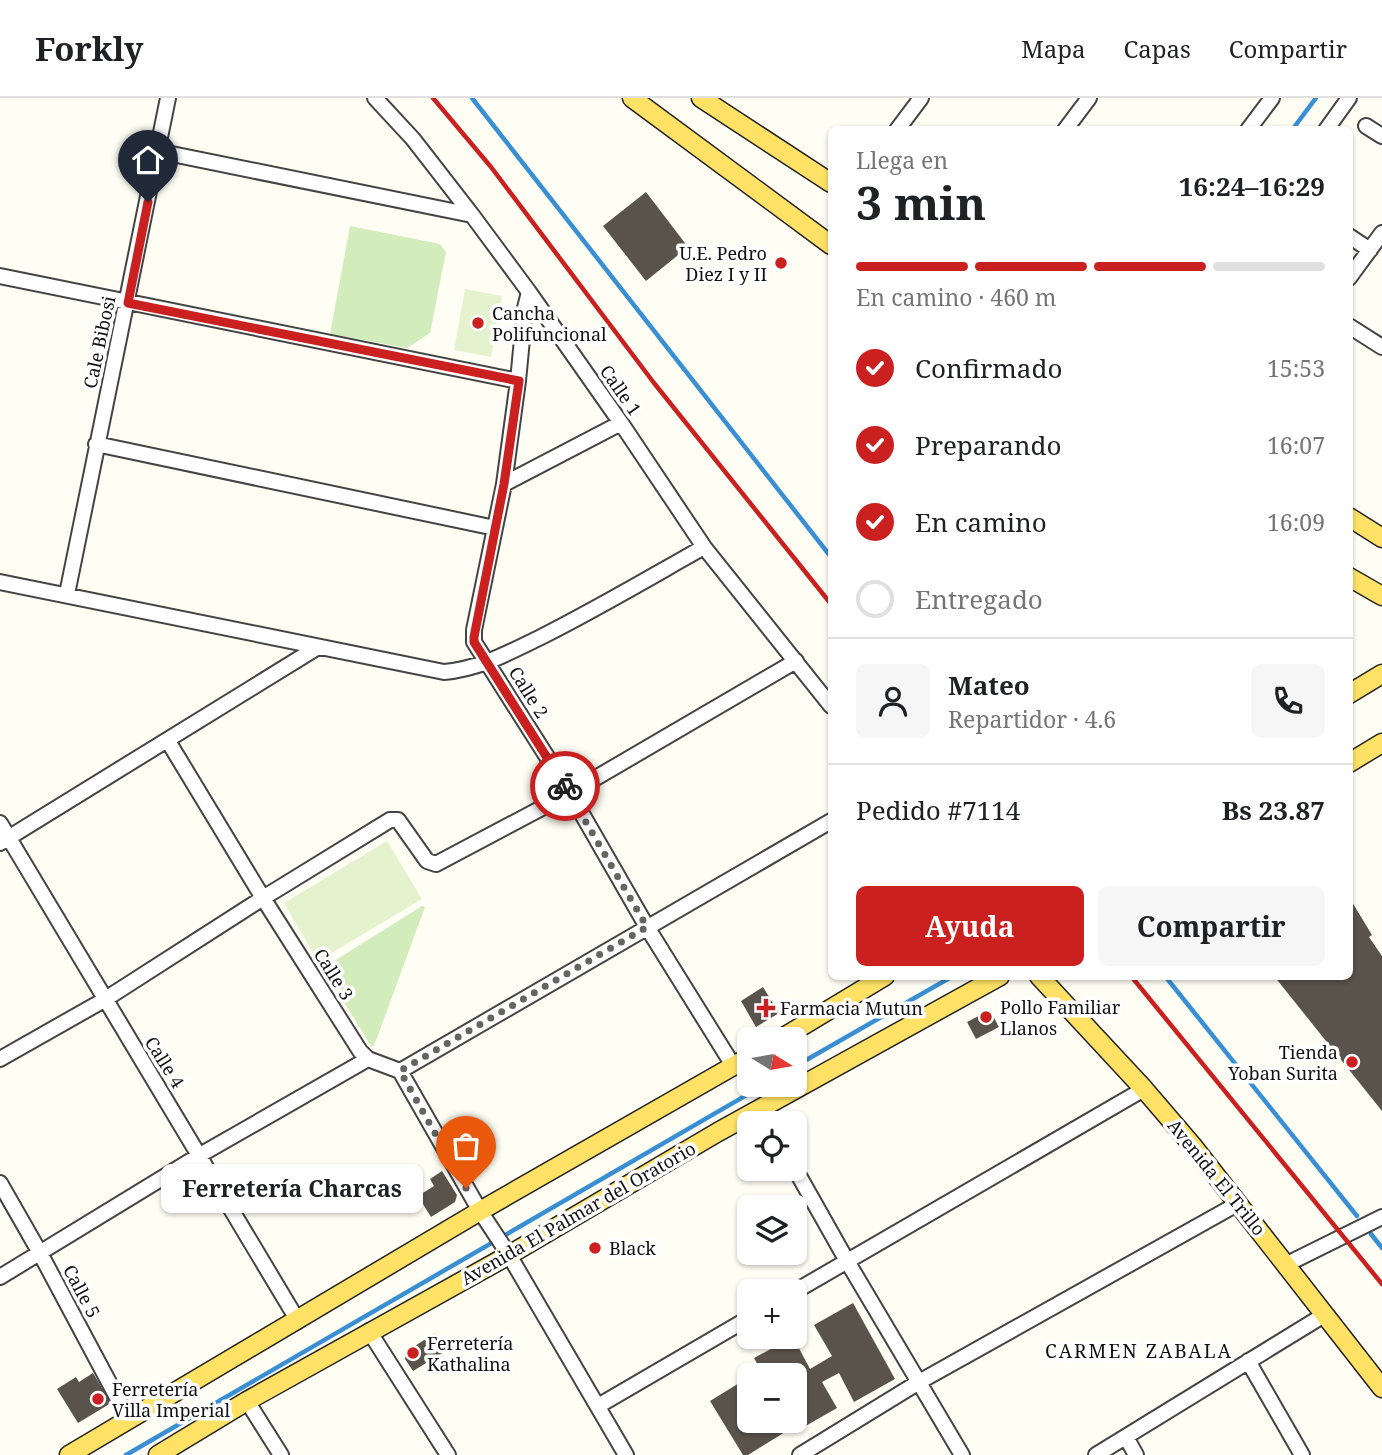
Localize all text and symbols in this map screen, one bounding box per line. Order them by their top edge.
text: Forkly [35,26,143,71]
text: Mapa [1021,32,1085,65]
text: Capas [1123,32,1191,65]
text: Compartir [1229,32,1347,65]
pin [118,130,178,202]
icon: home [129,141,167,179]
text: Llega en [856,144,948,176]
text: 16:24–16:29 [1179,168,1325,204]
text: 3 min [856,171,986,233]
place label: U.E. Pedro Diez I y II [679,241,767,286]
marker: U.E. Pedro Diez I y II [773,255,789,271]
text: En camino · 460 m [856,281,1057,313]
street label: Cale Bibosi [77,293,121,390]
place label: Cancha Polifuncional [492,301,607,346]
marker: Cancha Polifuncional [470,315,486,331]
icon: check [856,349,894,387]
text: Confirmado [915,350,1062,386]
text: 15:53 [1267,352,1325,384]
street label: Calle 1 [595,360,647,420]
icon: check [856,426,894,464]
text: Preparando [915,427,1062,463]
text: 16:07 [1267,429,1325,461]
icon: check [856,503,894,541]
text: En camino [915,504,1047,540]
text: 16:09 [1267,506,1325,538]
text: Entregado [915,581,1043,617]
street label: Calle 2 [504,662,554,722]
button: person [856,664,930,738]
button: phone [1251,664,1325,738]
text: Mateo [948,667,1030,703]
text: Repartidor · 4.6 [948,703,1116,735]
courier [530,751,600,821]
icon: bike [546,767,584,805]
text: Pedido #7114 [856,792,1020,828]
text: Bs 23.87 [1222,792,1325,828]
button: Ayuda [856,886,1084,966]
button: Compartir [1098,886,1325,966]
street label: Calle 3 [309,944,359,1004]
place label: Pollo Familiar Llanos [1000,995,1121,1040]
place label: Farmacia Mutun [780,996,923,1020]
marker: Farmacia Mutun [758,1000,774,1016]
marker: Pollo Familiar Llanos [978,1009,994,1025]
north arrow [737,1027,807,1097]
map controls [737,1027,807,1433]
street label: Calle 4 [140,1032,190,1092]
place label: Tienda Yoban Surita [1227,1040,1338,1085]
marker: Tienda Yoban Surita [1344,1054,1360,1070]
button: locate [737,1111,807,1181]
street label: Avenida El Trillo [1163,1114,1271,1240]
pin [436,1116,496,1188]
icon: bag [447,1127,485,1165]
street label: Avenida El Palmar del Oratorio [456,1136,700,1290]
callout: Ferretería Charcas [162,1164,424,1212]
text: Ferretería Charcas [182,1172,402,1204]
button: layers [737,1195,807,1265]
place label: Black [609,1236,656,1260]
marker: Black [587,1240,603,1256]
street label: Calle 5 [58,1260,106,1322]
button: + [737,1279,807,1349]
place label: Ferretería Kathalina [427,1331,513,1376]
district label: CARMEN ZABALA [1045,1338,1233,1364]
marker: Ferretería Kathalina [405,1345,421,1361]
button: − [737,1363,807,1433]
place label: Ferretería Villa Imperial [112,1377,231,1422]
marker: Ferretería Villa Imperial [90,1391,106,1407]

